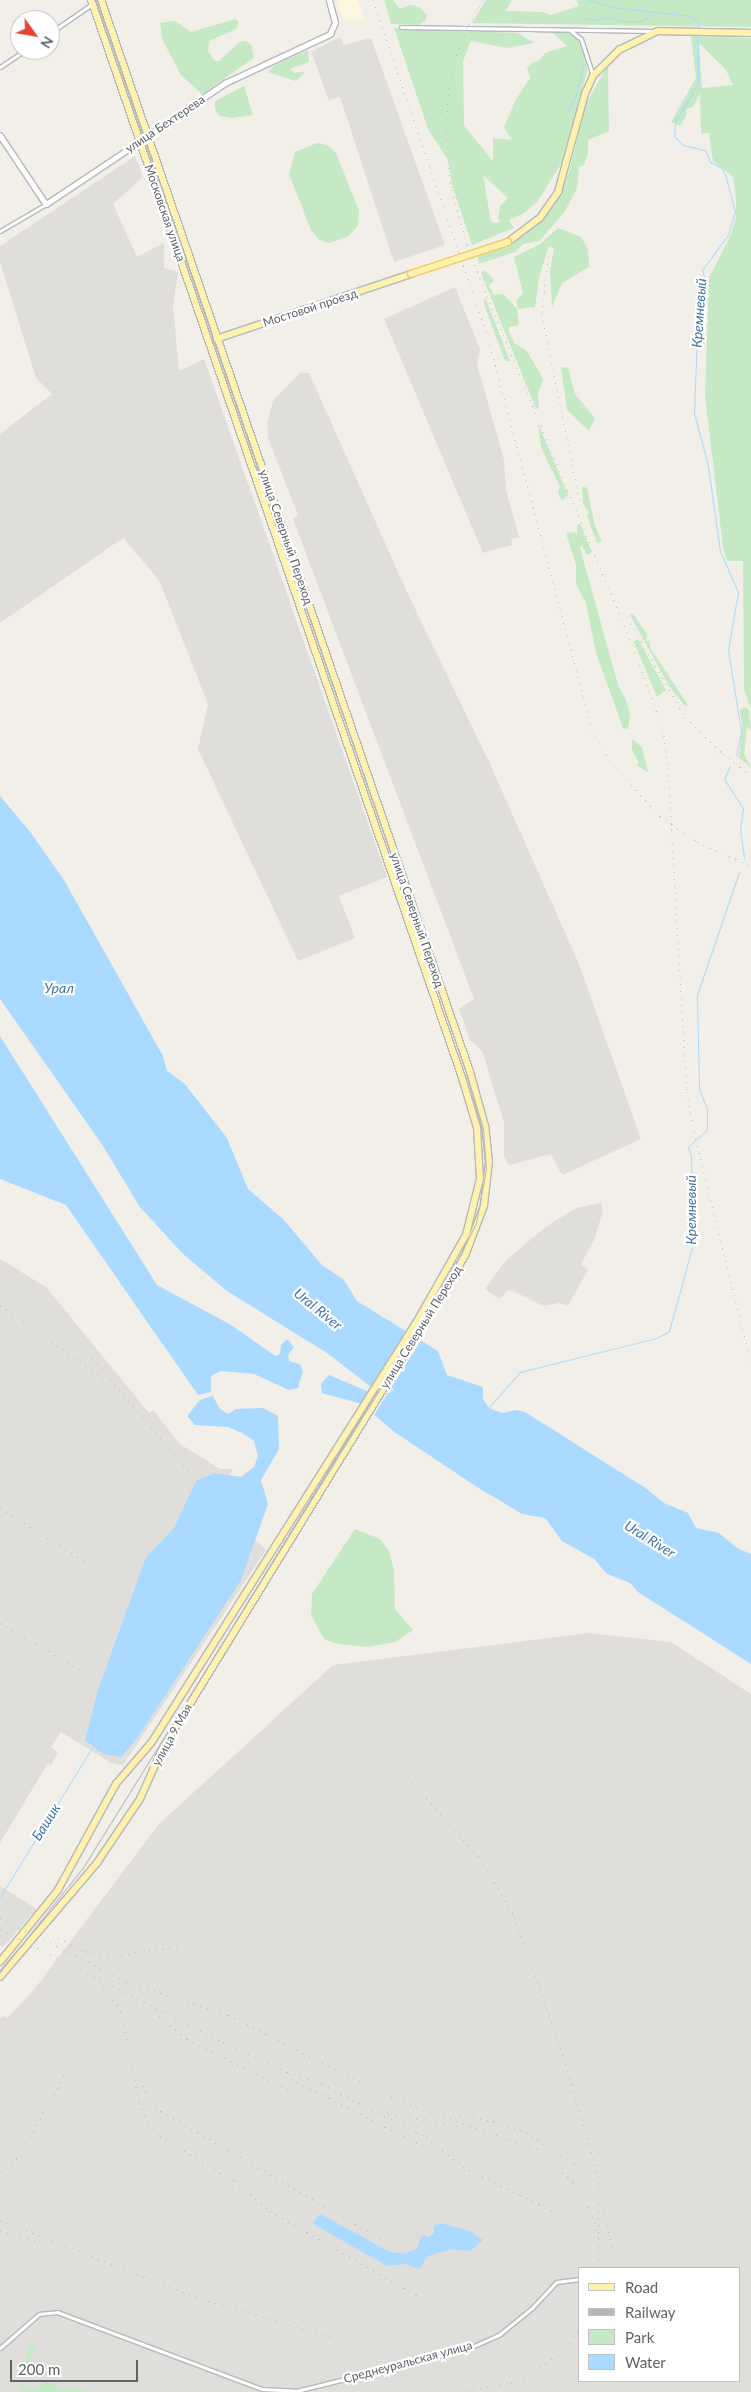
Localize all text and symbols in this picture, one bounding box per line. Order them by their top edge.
north arrow [10,10,60,60]
text: N [37,34,57,52]
street label: улица Бехтерева [123,92,207,156]
street label: Московская улица [142,162,188,264]
water label: Кремневый [688,278,710,348]
street label: Мостовой проезд [261,286,359,330]
street label: улица Северный Переход [256,467,316,607]
street label: улица Северный Переход [387,850,447,990]
water label: Урал [44,980,74,996]
water label: Кремневый [683,1175,699,1245]
street label: улица Северный Переход [377,1263,465,1391]
water label: Ural River [291,1285,345,1333]
water label: Ural River [622,1517,678,1561]
street label: улица 9 Мая [149,1701,195,1769]
water label: Башик [28,1800,64,1844]
legend [578,2267,741,2382]
text: Road [625,2278,658,2296]
text: Railway [625,2303,676,2321]
text: Park [625,2328,654,2346]
street label: Среднеуральская улица [342,2338,474,2386]
scale bar [12,2350,140,2382]
text: Water [625,2353,666,2371]
text: 200 m [18,2360,60,2378]

